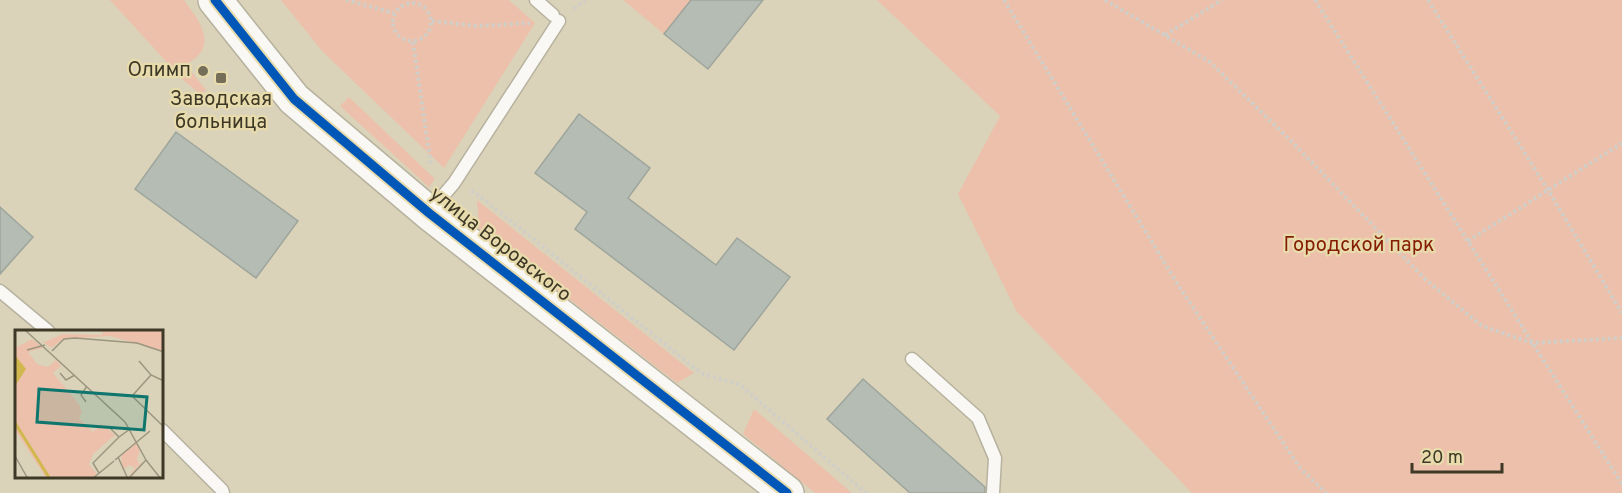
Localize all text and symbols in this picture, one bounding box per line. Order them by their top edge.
place label: Олимп [127,58,191,84]
marker: Олимп [196,64,210,78]
marker: Заводская больница [214,71,228,85]
place label: Заводская больница [170,87,272,136]
street label: улица Воровского [424,181,576,309]
park label: Городской парк [1283,233,1435,259]
inset map [15,330,164,478]
scale bar [1412,436,1502,474]
text: 20 m [1421,447,1463,470]

